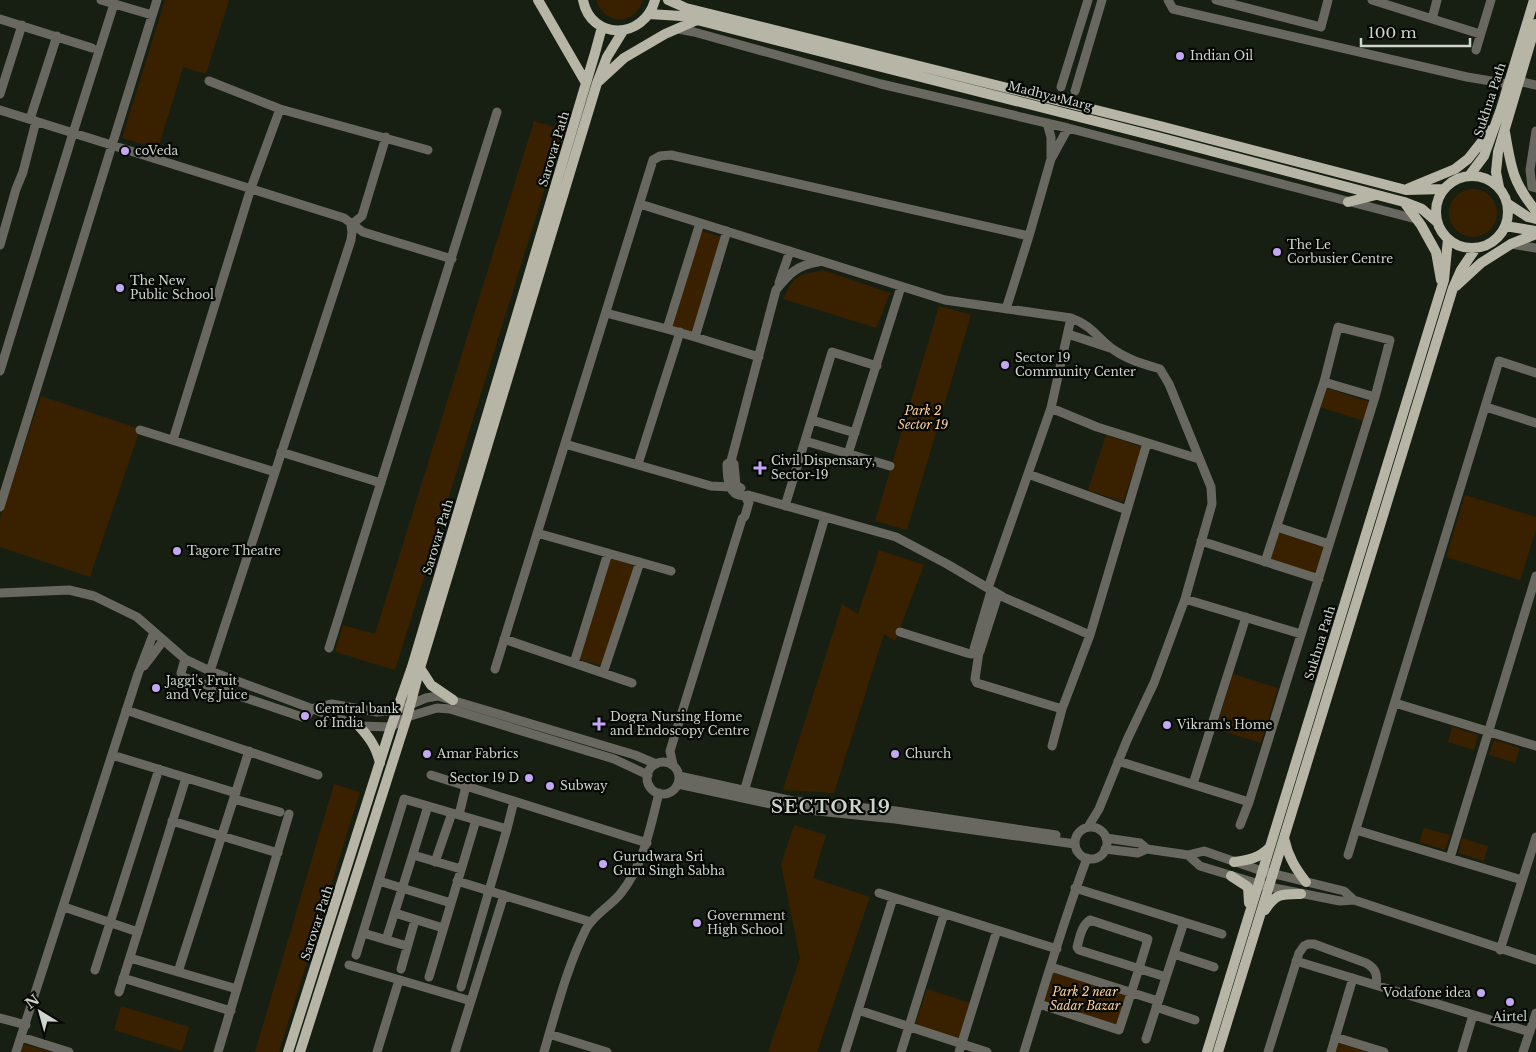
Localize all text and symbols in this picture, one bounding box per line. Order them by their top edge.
scale bar [1361,15,1470,47]
text: 100 m [1368,23,1417,42]
place label: Indian Oil [1190,48,1253,63]
marker: Indian Oil [1174,50,1186,62]
street label: Sukhna Path [1470,61,1509,139]
street label: Madhya Marg [1007,78,1094,113]
street label: Sarovar Path [535,109,572,188]
place label: coVeda [135,143,179,158]
marker: coVeda [119,145,131,157]
place label: The Le Corbusier Centre [1287,237,1393,266]
marker: The Le Corbusier Centre [1271,246,1283,258]
place label: The New Public School [130,273,214,302]
marker: The New Public School [114,282,126,294]
place label: Sector 19 Community Center [1015,350,1136,379]
marker: Sector 19 Community Center [999,359,1011,371]
park label: Park 2 Sector 19 [898,403,949,432]
place label: Civil Dispensary, Sector-19 [771,453,875,482]
marker: Civil Dispensary, Sector-19 [753,461,767,475]
street label: Sarovar Path [419,497,456,576]
place label: Tagore Theatre [187,543,281,558]
marker: Tagore Theatre [171,545,183,557]
street label: Sukhna Path [1301,604,1338,682]
place label: Jaggi's Fruit and Veg Juice [164,673,248,702]
marker: Jaggi's Fruit and Veg Juice [150,682,162,694]
place label: Cemtral bank of India [315,701,399,730]
place label: Dogra Nursing Home and Endoscopy Centre [610,709,750,738]
marker: Cemtral bank of India [299,710,311,722]
marker: Dogra Nursing Home and Endoscopy Centre [592,717,606,731]
place label: Vikram's Home [1176,717,1273,732]
marker: Vikram's Home [1161,719,1173,731]
place label: Amar Fabrics [436,746,518,761]
place label: Church [905,746,951,761]
marker: Amar Fabrics [421,748,433,760]
marker: Church [889,748,901,760]
place label: Sector 19 D [450,770,519,785]
marker: Sector 19 D [523,772,535,784]
place label: Subway [560,778,608,793]
marker: Subway [544,780,556,792]
district label: SECTOR 19 [771,796,891,818]
place label: Gurudwara Sri Guru Singh Sabha [613,849,725,878]
marker: Gurudwara Sri Guru Singh Sabha [597,858,609,870]
street label: Sarovar Path [297,884,336,962]
place label: Government High School [707,908,786,937]
marker: Government High School [691,917,703,929]
park label: Park 2 near Sadar Bazar [1050,984,1121,1013]
place label: Vodafone idea [1382,985,1471,1000]
north arrow [15,987,65,1037]
marker: Vodafone idea [1475,987,1487,999]
text: N [22,990,43,1013]
marker: Airtel [1504,996,1516,1008]
place label: Airtel [1492,1009,1527,1024]

